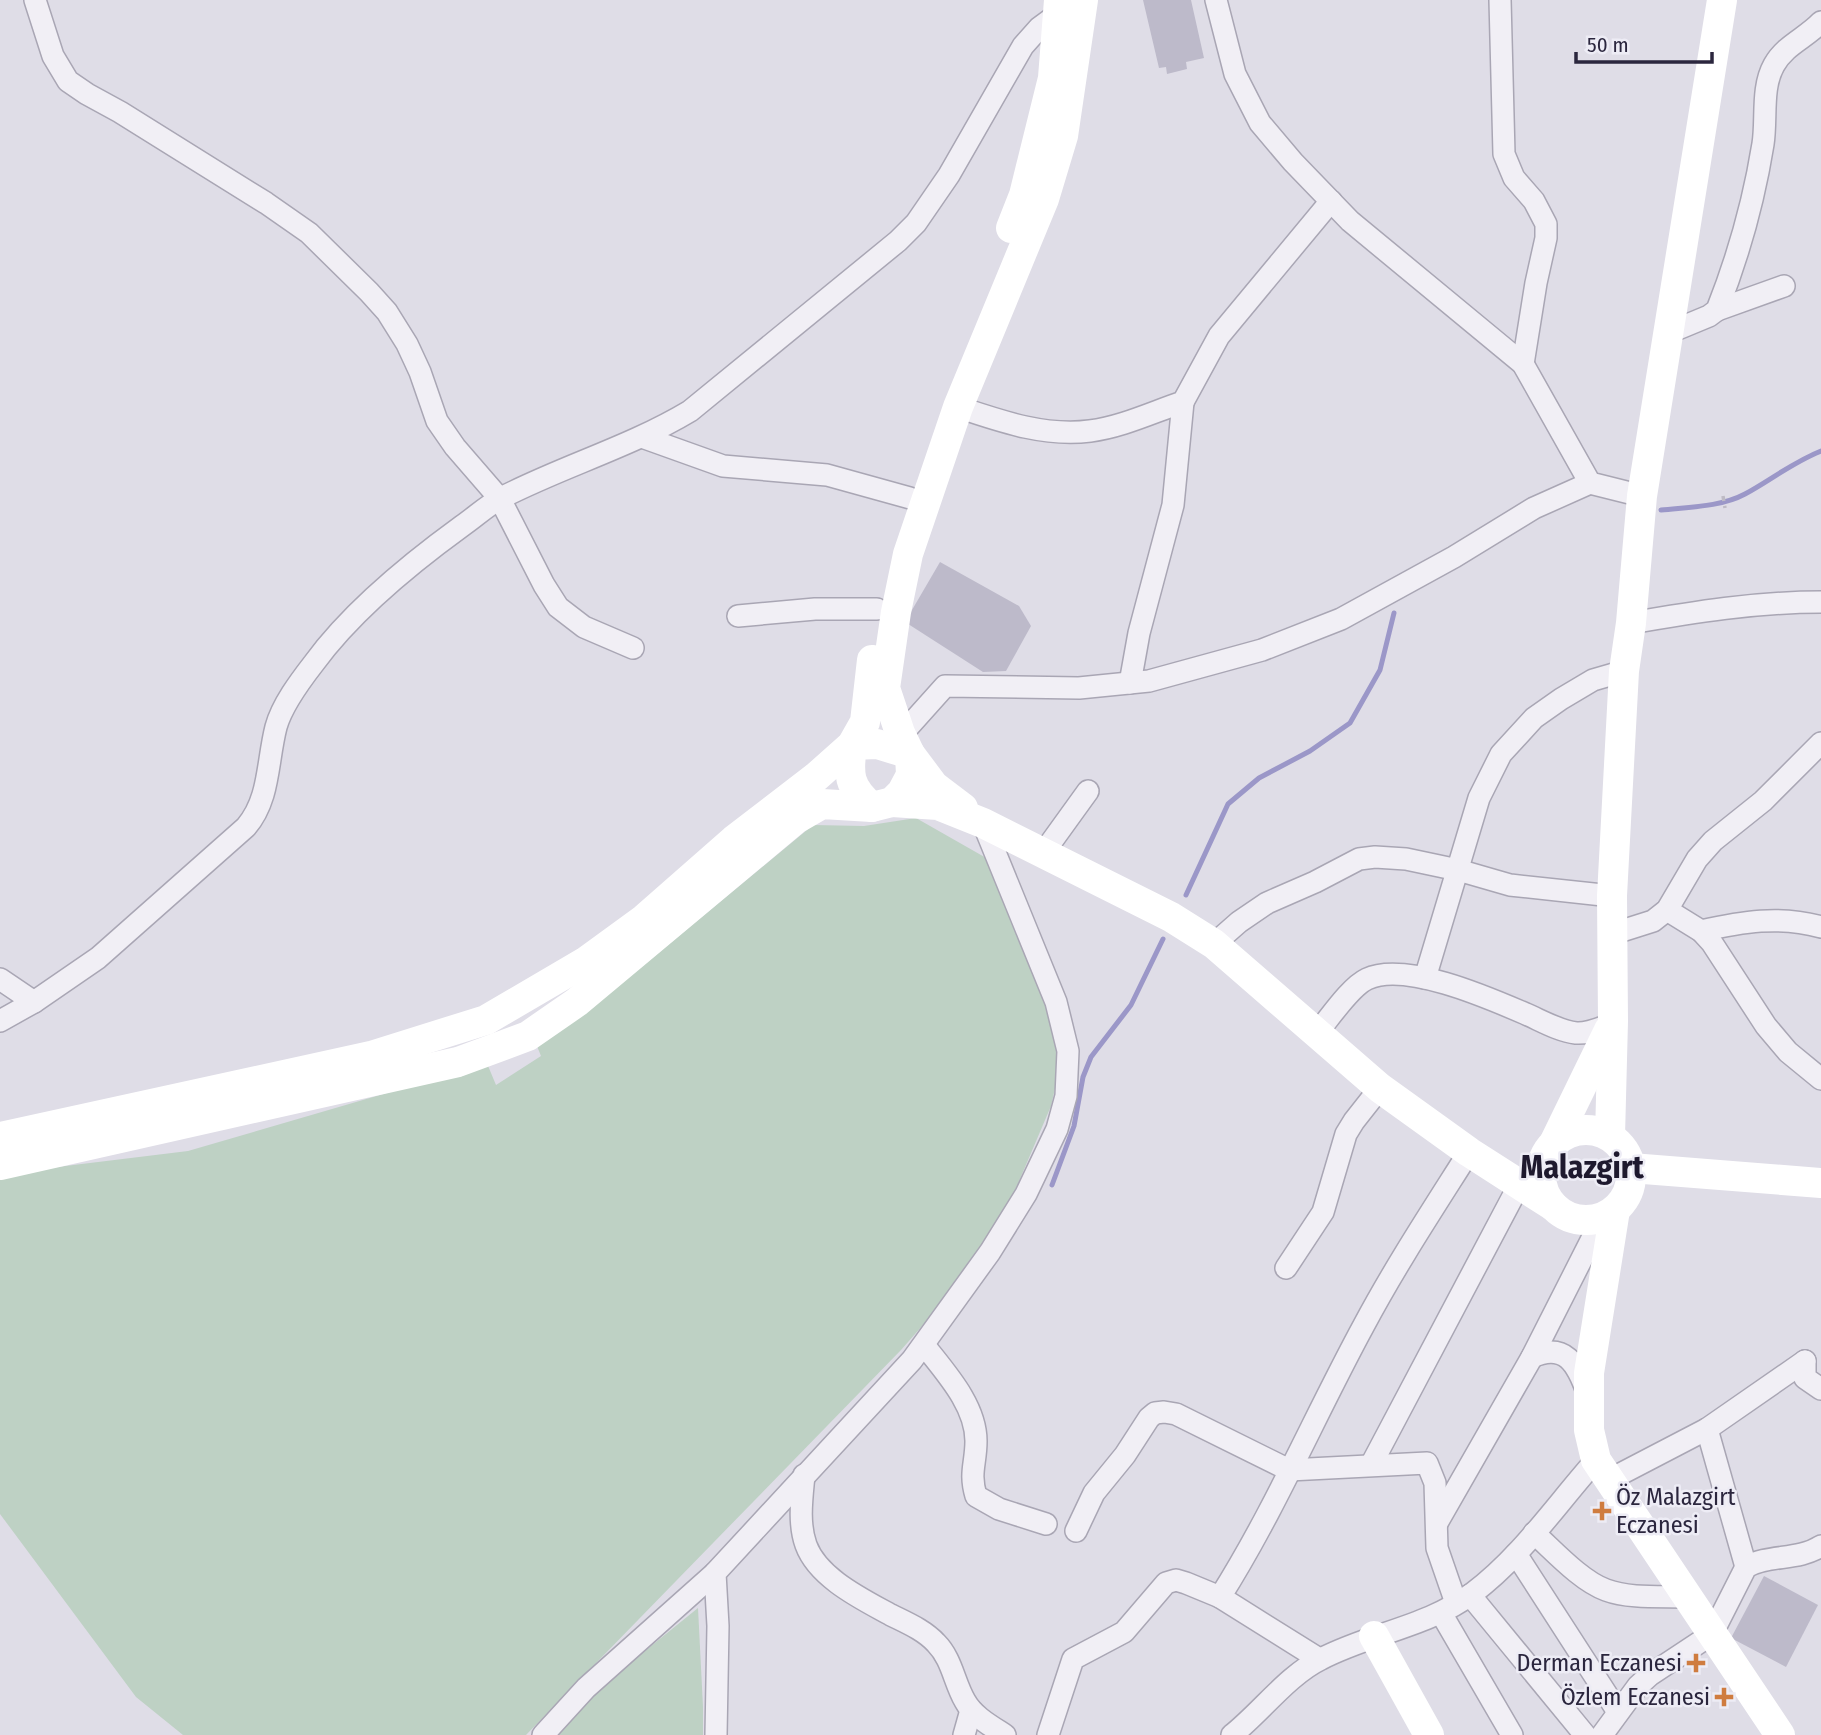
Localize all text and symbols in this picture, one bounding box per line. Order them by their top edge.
scale bar [1576,21,1713,65]
text: 50 m [1587,32,1629,58]
district label: Malazgirt [1520,1148,1644,1186]
place label: Öz Malazgirt Eczanesi [1616,1483,1736,1539]
marker: Öz Malazgirt Eczanesi [1594,1503,1610,1519]
place label: Derman Eczanesi [1517,1649,1682,1677]
marker: Derman Eczanesi [1688,1655,1704,1671]
place label: Özlem Eczanesi [1561,1683,1710,1711]
marker: Özlem Eczanesi [1716,1689,1732,1705]

